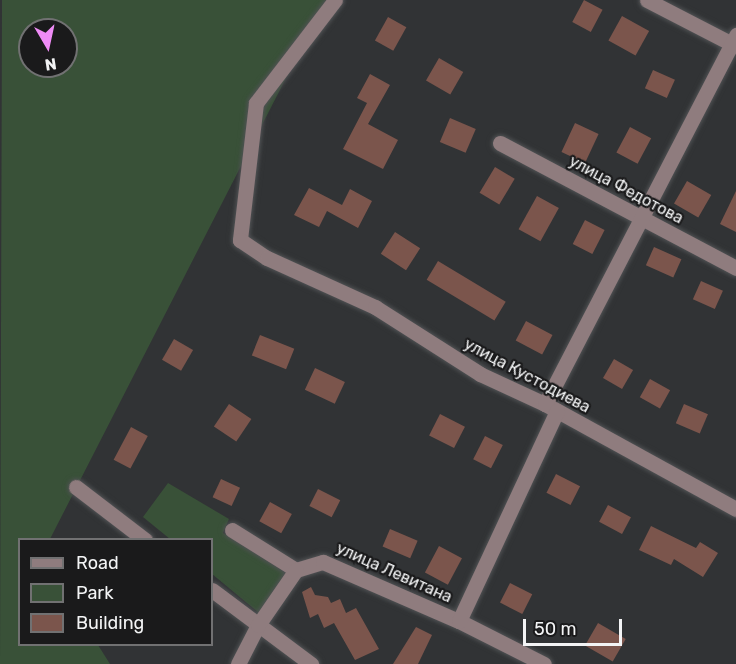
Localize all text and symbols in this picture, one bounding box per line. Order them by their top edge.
north arrow [18,18,78,78]
text: N [43,54,58,75]
street label: улица Федотова [566,152,686,228]
street label: улица Кустодиева [461,335,593,417]
legend [18,538,213,646]
street label: улица Левитана [333,539,455,607]
text: Road [76,552,119,574]
text: Park [76,582,113,604]
scale bar [526,607,625,645]
text: Building [76,612,144,634]
text: 50 m [534,618,577,640]

